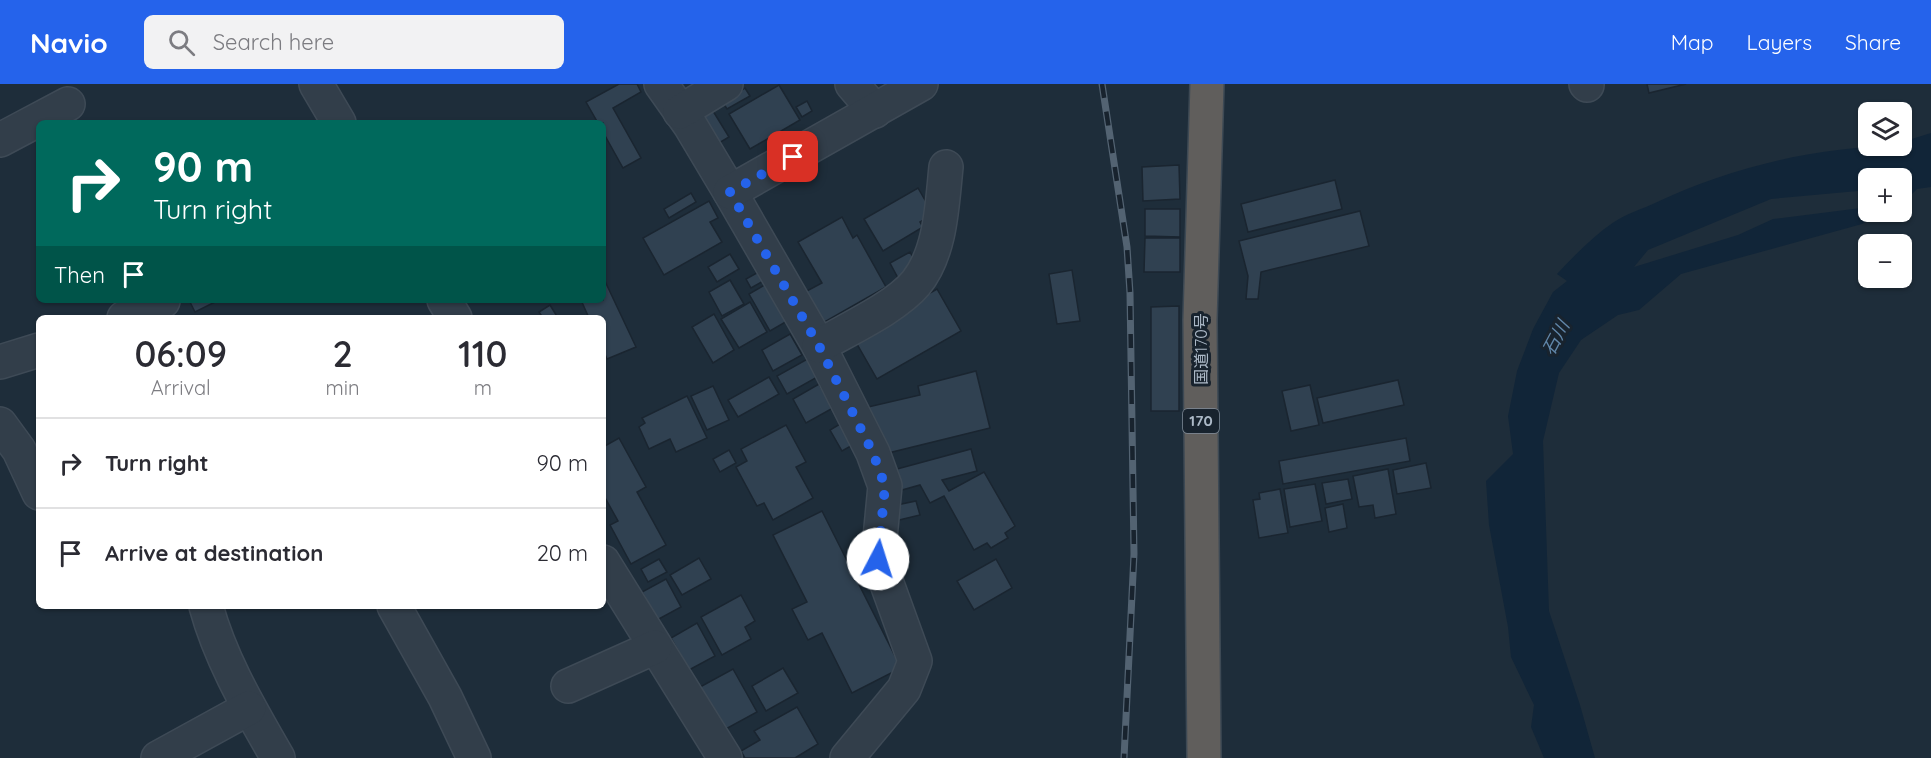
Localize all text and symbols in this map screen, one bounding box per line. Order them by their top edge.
search box [144,15,564,69]
text: Navio [30,25,108,60]
icon: search [165,26,198,59]
text: Search here [213,28,334,56]
text: Map [1671,29,1714,55]
text: Layers [1747,29,1812,55]
text: Share [1845,29,1901,55]
map controls [1858,102,1912,288]
button: layers [1858,102,1912,156]
pin [767,131,818,182]
text: 90 m [153,140,253,193]
icon: arrive [776,140,809,173]
icon: right [54,144,132,222]
button: + [1858,168,1912,222]
text: Turn right [153,192,272,226]
button: − [1858,234,1912,288]
icon: arrive [117,258,150,291]
text: Then [54,261,105,289]
street label: 国道170号 [1191,313,1211,385]
water label: 石川 [1537,315,1575,359]
text: 06:09 [134,331,227,376]
text: 2 [332,331,353,376]
text: 110 [458,331,508,376]
text: Arrival [151,375,211,400]
text: min [326,375,360,400]
text: m [474,375,492,400]
road number: 170 [1183,409,1219,433]
icon: right [54,447,87,480]
text: Turn right [105,449,209,477]
text: 90 m [537,449,588,477]
position arrow [846,527,910,591]
icon: arrive [54,537,87,570]
text: Arrive at destination [105,539,323,567]
text: 20 m [537,539,588,567]

